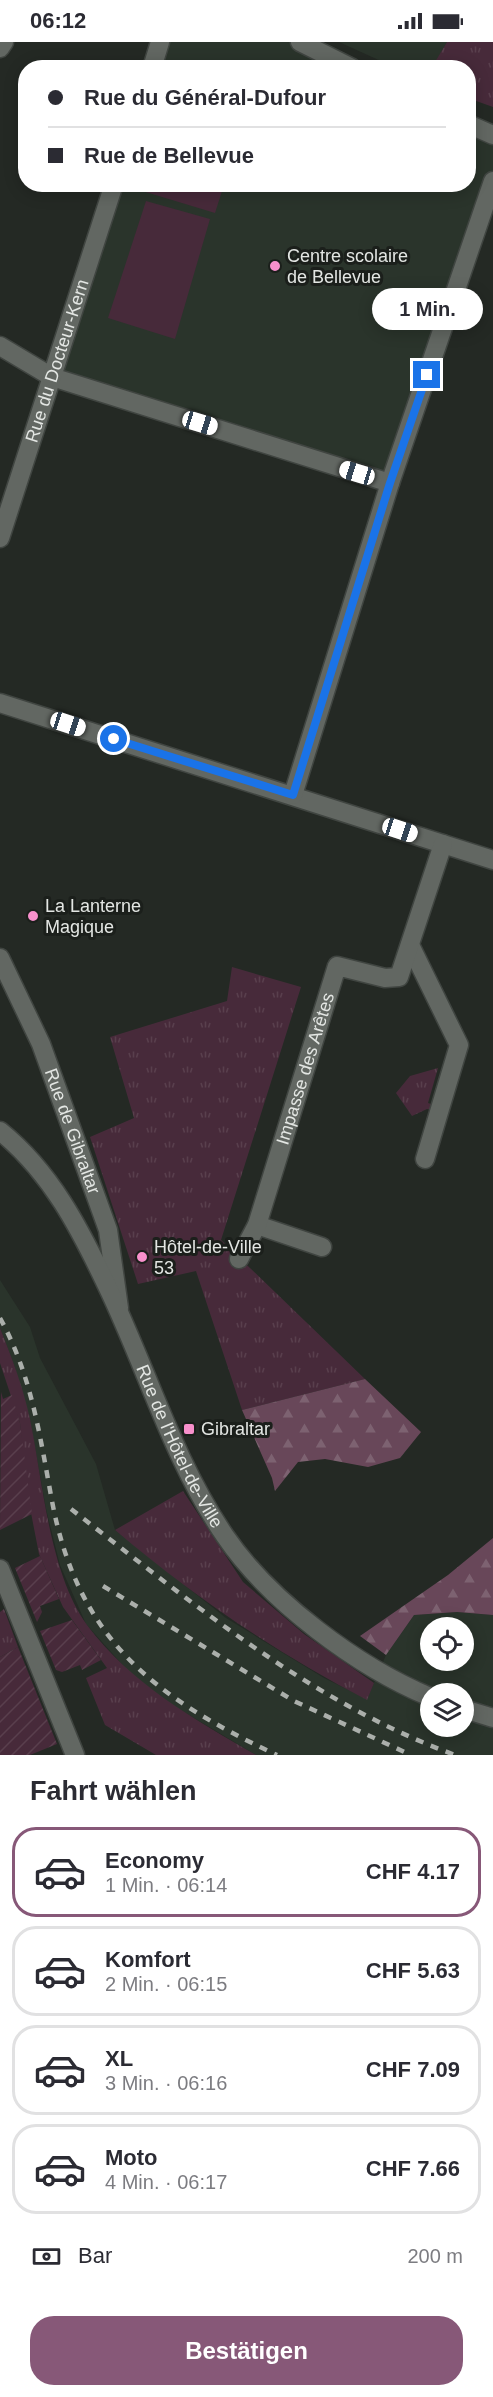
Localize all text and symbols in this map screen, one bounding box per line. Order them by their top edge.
text: 06:12 [30,8,86,33]
text: Rue du Général-Dufour [84,85,326,110]
text: Rue de Bellevue [84,143,254,168]
place label: Centre scolaire de Bellevue [287,246,408,287]
marker: Centre scolaire de Bellevue [268,259,282,273]
street label: Rue du Docteur-Kern [21,277,93,445]
callout: 1 Min. [372,288,482,330]
text: 1 Min. [399,298,456,320]
route end [413,361,440,388]
car [180,409,220,437]
car [337,459,377,487]
car [48,710,88,738]
route start [100,725,127,752]
car [380,816,420,844]
place label: La Lanterne Magique [45,896,141,937]
marker: La Lanterne Magique [26,909,40,923]
street label: Impasse des Arêtes [272,990,338,1147]
street label: Rue de Gibraltar [41,1066,104,1197]
place label: Hôtel-de-Ville 53 [154,1237,262,1278]
marker: Hôtel-de-Ville 53 [135,1250,149,1264]
street label: Rue de l'Hôtel-de-Ville [132,1362,227,1532]
place label: Gibraltar [201,1419,270,1439]
marker: Gibraltar [182,1422,196,1436]
map controls [420,1617,474,1737]
button: locate [420,1617,474,1671]
button: layers [420,1683,474,1737]
text: Fahrt wählen [30,1776,197,1806]
icon: car [33,1845,87,1899]
text: Economy [105,1848,204,1873]
text: CHF 4.17 [366,1859,460,1884]
text: 1 Min. · 06:14 [105,1874,227,1896]
icon: car [33,1944,87,1998]
text: Komfort [105,1947,191,1972]
text: CHF 5.63 [366,1958,460,1983]
text: 2 Min. · 06:15 [105,1973,227,1995]
icon: car [33,2043,87,2097]
text: XL [105,2046,133,2071]
text: CHF 7.09 [366,2057,460,2082]
text: 3 Min. · 06:16 [105,2072,227,2094]
icon: car [33,2142,87,2196]
text: Moto [105,2145,158,2170]
text: CHF 7.66 [366,2156,460,2181]
text: 4 Min. · 06:17 [105,2171,227,2193]
icon: cash [30,2240,63,2273]
text: Bar [78,2243,112,2268]
text: 200 m [407,2245,463,2267]
button: Bestätigen [30,2316,463,2385]

